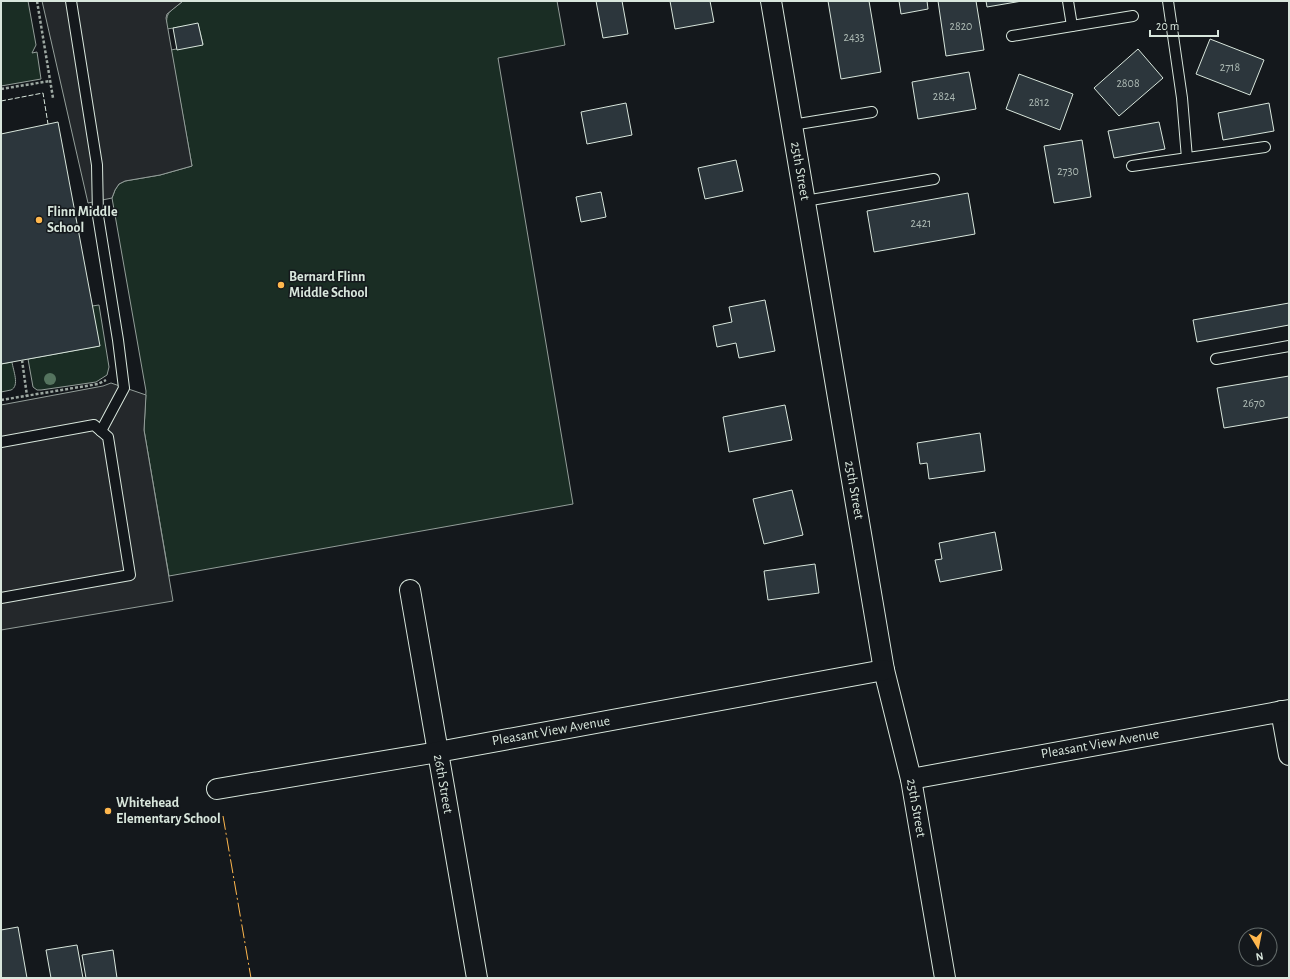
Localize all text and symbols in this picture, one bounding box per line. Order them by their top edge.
scale bar [1150,12,1218,38]
house number: 2820 [950,20,972,32]
text: 20 m [1156,20,1179,32]
house number: 2433 [843,31,865,43]
house number: 2718 [1220,61,1240,73]
house number: 2808 [1116,77,1140,89]
house number: 2824 [933,90,955,102]
house number: 2812 [1029,96,1050,108]
street label: 25th Street [788,141,812,202]
house number: 2730 [1057,165,1079,177]
place label: Flinn Middle School [47,205,118,235]
marker: Flinn Middle School [34,215,44,225]
house number: 2421 [911,217,931,229]
place label: Bernard Flinn Middle School [289,270,368,300]
marker: Bernard Flinn Middle School [276,280,286,290]
house number: 2670 [1243,397,1265,409]
street label: 25th Street [842,460,866,521]
street label: Pleasant View Avenue [491,714,611,748]
street label: Pleasant View Avenue [1040,727,1160,761]
street label: 26th Street [431,753,455,815]
street label: 25th Street [904,778,928,839]
place label: Whitehead Elementary School [116,796,221,826]
marker: Whitehead Elementary School [103,806,113,816]
north arrow [1238,927,1278,967]
text: N [1255,950,1264,962]

